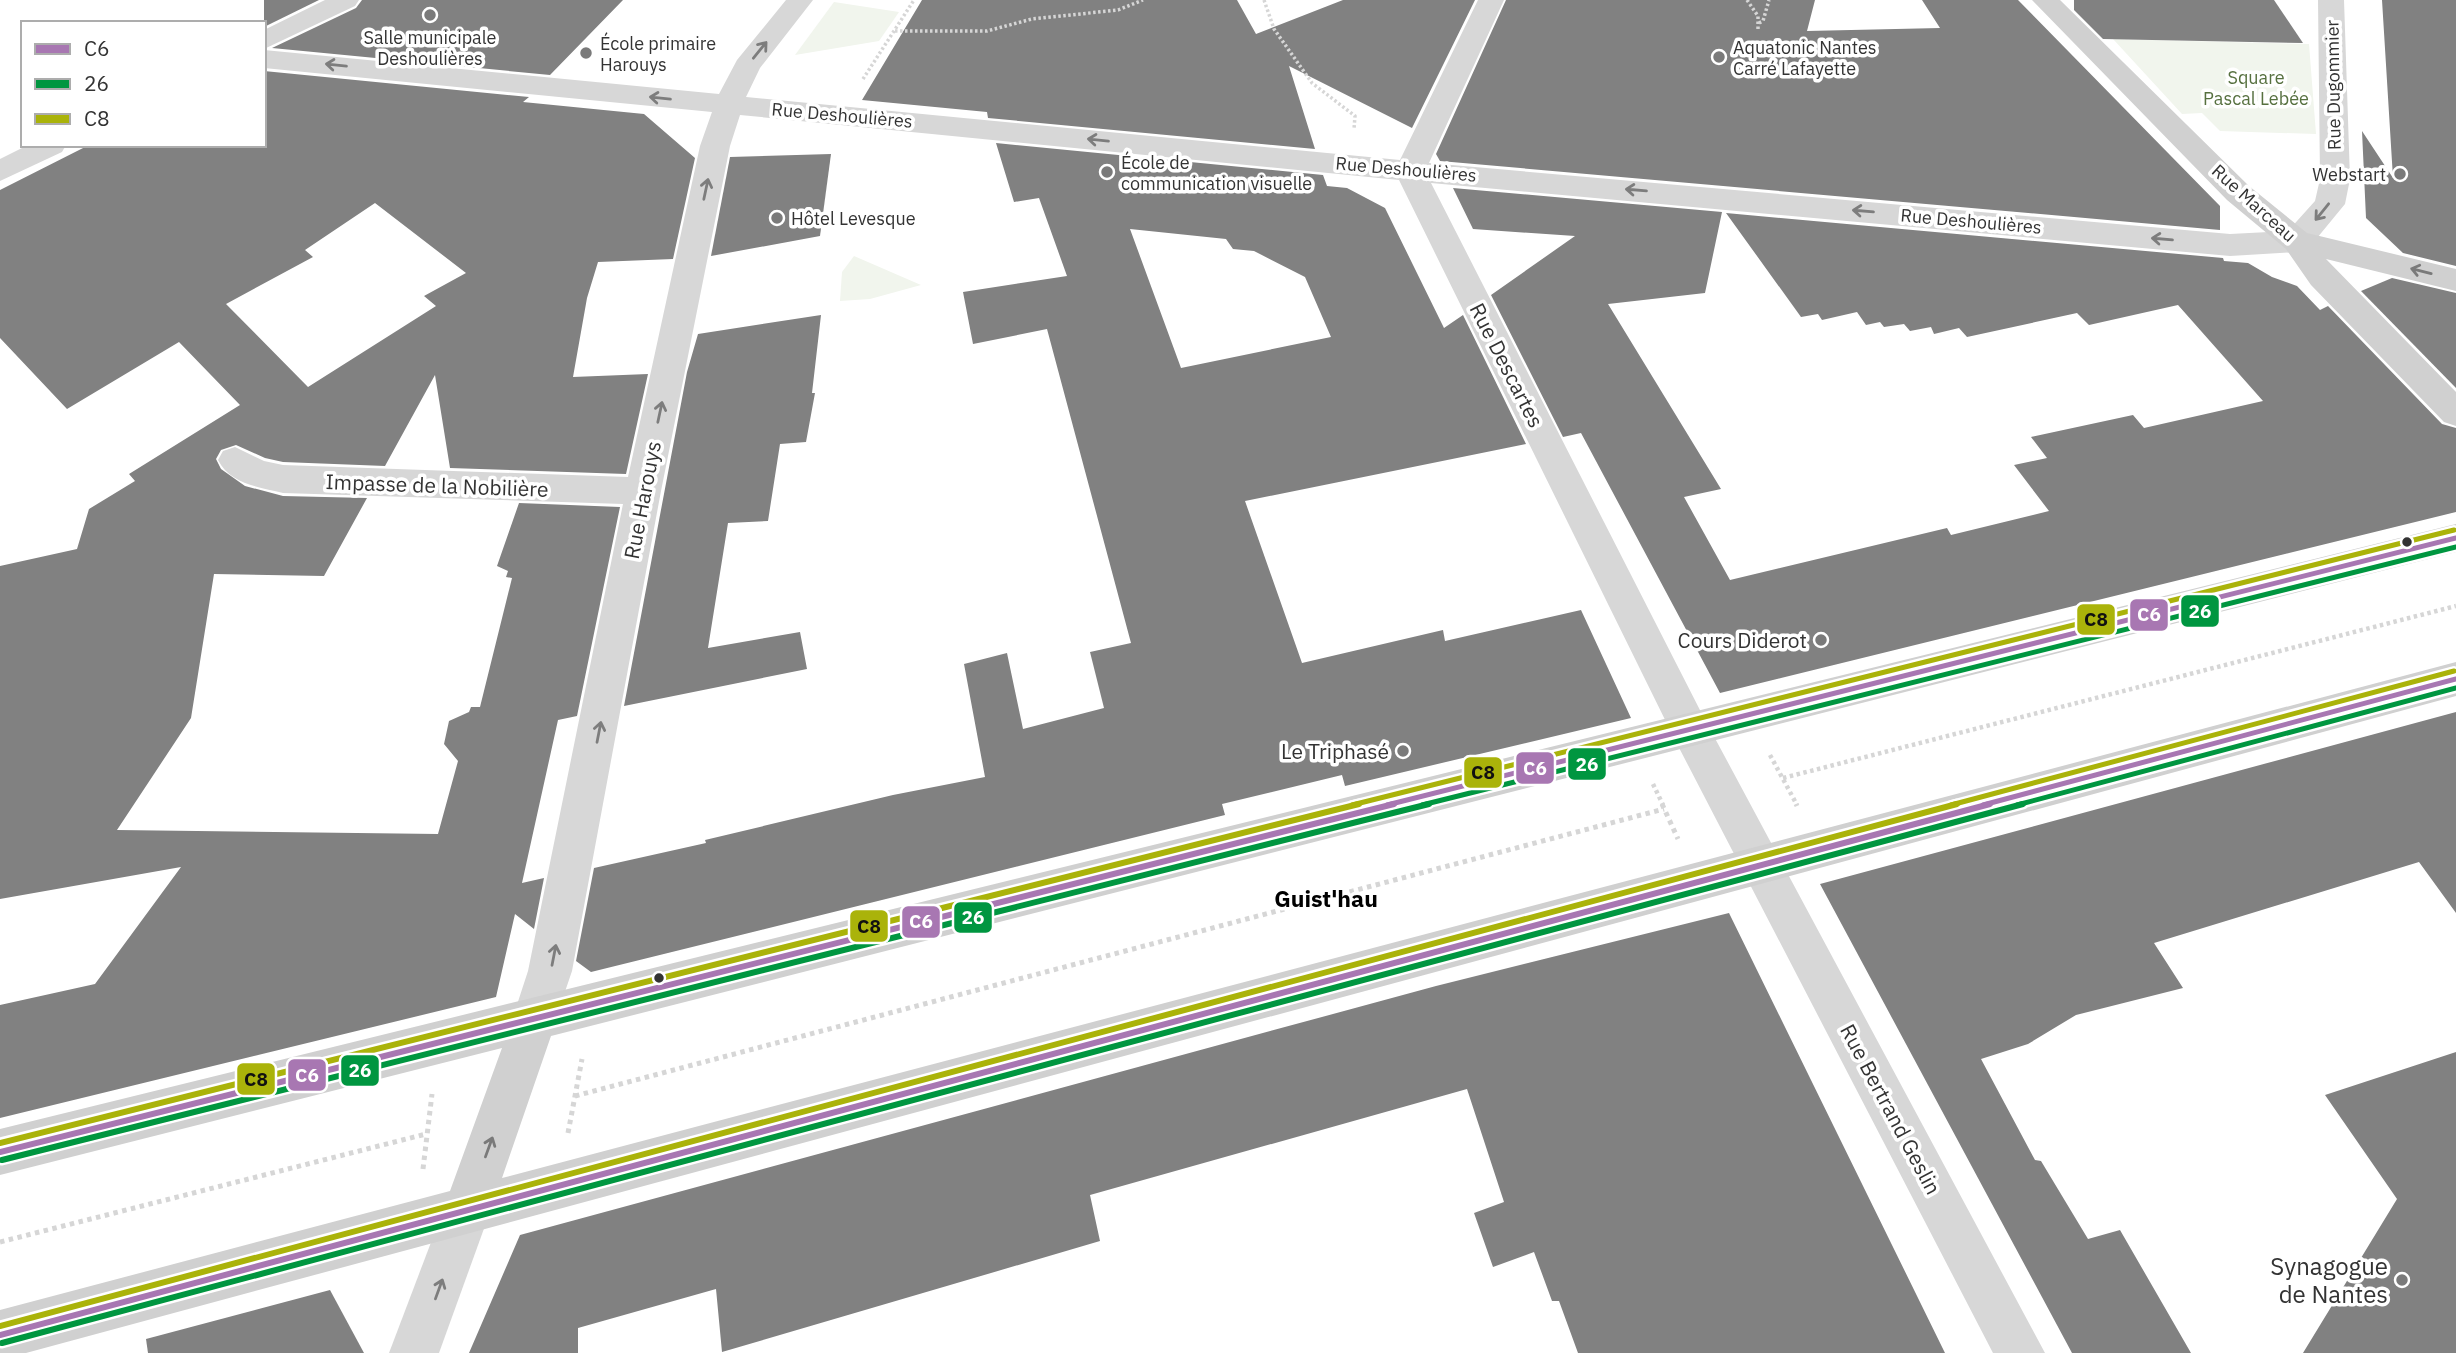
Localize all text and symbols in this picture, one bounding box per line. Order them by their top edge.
marker: Salle municipale Deshoulières [422,7,438,23]
street label: Rue Dugommier [2320,19,2346,150]
legend [21,21,266,147]
place label: Salle municipale Deshoulières [364,26,497,70]
place label: École primaire Harouys [600,32,716,76]
text: C6 [84,34,110,62]
place label: Aquatonic Nantes Carré Lafayette [1733,36,1877,80]
one-way arrow [752,42,767,60]
marker: École primaire Harouys [578,45,594,61]
marker: Aquatonic Nantes Carré Lafayette [1711,49,1727,65]
one-way arrow [326,58,348,71]
park label: Square Pascal Lebée [2203,66,2309,110]
text: 26 [84,69,109,97]
one-way arrow [649,92,672,105]
street label: Rue Deshoulières [770,97,914,133]
text: C8 [84,104,110,132]
one-way arrow [1087,133,1110,146]
place label: École de communication visuelle [1121,151,1312,195]
street label: Rue Deshoulières [1334,151,1478,187]
street label: Rue Marceau [2207,159,2301,247]
place label: Webstart [2312,163,2386,186]
marker: École de communication visuelle [1099,164,1115,180]
marker: Webstart [2392,166,2408,182]
one-way arrow [700,178,714,201]
one-way arrow [1625,184,1648,197]
one-way arrow [2315,202,2330,220]
street label: Rue Deshoulières [1899,203,2043,239]
one-way arrow [1852,204,1875,217]
place label: Hôtel Levesque [791,207,916,230]
marker: Hôtel Levesque [769,210,785,226]
one-way arrow [2152,232,2174,245]
one-way arrow [2410,264,2433,277]
street label: Rue Descartes [1464,298,1550,432]
one-way arrow [653,401,667,424]
street label: Rue Harouys [617,439,667,561]
street label: Impasse de la Nobilière [325,467,549,503]
unlabelled marker [2400,535,2414,549]
line badge: 26 [2180,594,2220,628]
line badge: C6 [2129,598,2169,632]
text: 26 [2189,599,2211,623]
text: C6 [2137,602,2161,626]
line badge: C8 [2076,603,2116,636]
text: C8 [2084,607,2108,631]
place label: Cours Diderot [1678,626,1807,654]
marker: Cours Diderot [1813,632,1829,648]
one-way arrow [592,721,606,744]
place label: Le Triphasé [1281,737,1389,765]
marker: Le Triphasé [1395,743,1411,759]
line badge: 26 [1567,747,1607,781]
line badge: C6 [1515,751,1555,785]
text: 26 [1576,752,1598,776]
line badge: C8 [1463,756,1503,789]
text: C6 [1523,756,1547,780]
text: C8 [1471,760,1495,784]
district label: Guist'hau [1274,883,1378,913]
line badge: 26 [953,901,993,934]
line badge: C6 [901,905,941,939]
text: 26 [962,905,984,929]
line badge: C8 [849,909,889,943]
text: C6 [909,909,933,933]
text: C8 [857,914,881,938]
one-way arrow [547,944,561,967]
unlabelled marker [652,971,666,985]
street label: Rue Bertrand Geslin [1834,1019,1948,1199]
line badge: 26 [340,1054,380,1087]
line badge: C6 [287,1058,327,1092]
text: 26 [349,1058,371,1082]
line badge: C8 [236,1062,276,1096]
text: C6 [295,1063,319,1087]
text: C8 [244,1067,268,1091]
one-way arrow [484,1137,496,1159]
place label: Synagogue de Nantes [2270,1250,2388,1310]
marker: Synagogue de Nantes [2394,1272,2410,1288]
one-way arrow [434,1279,446,1301]

